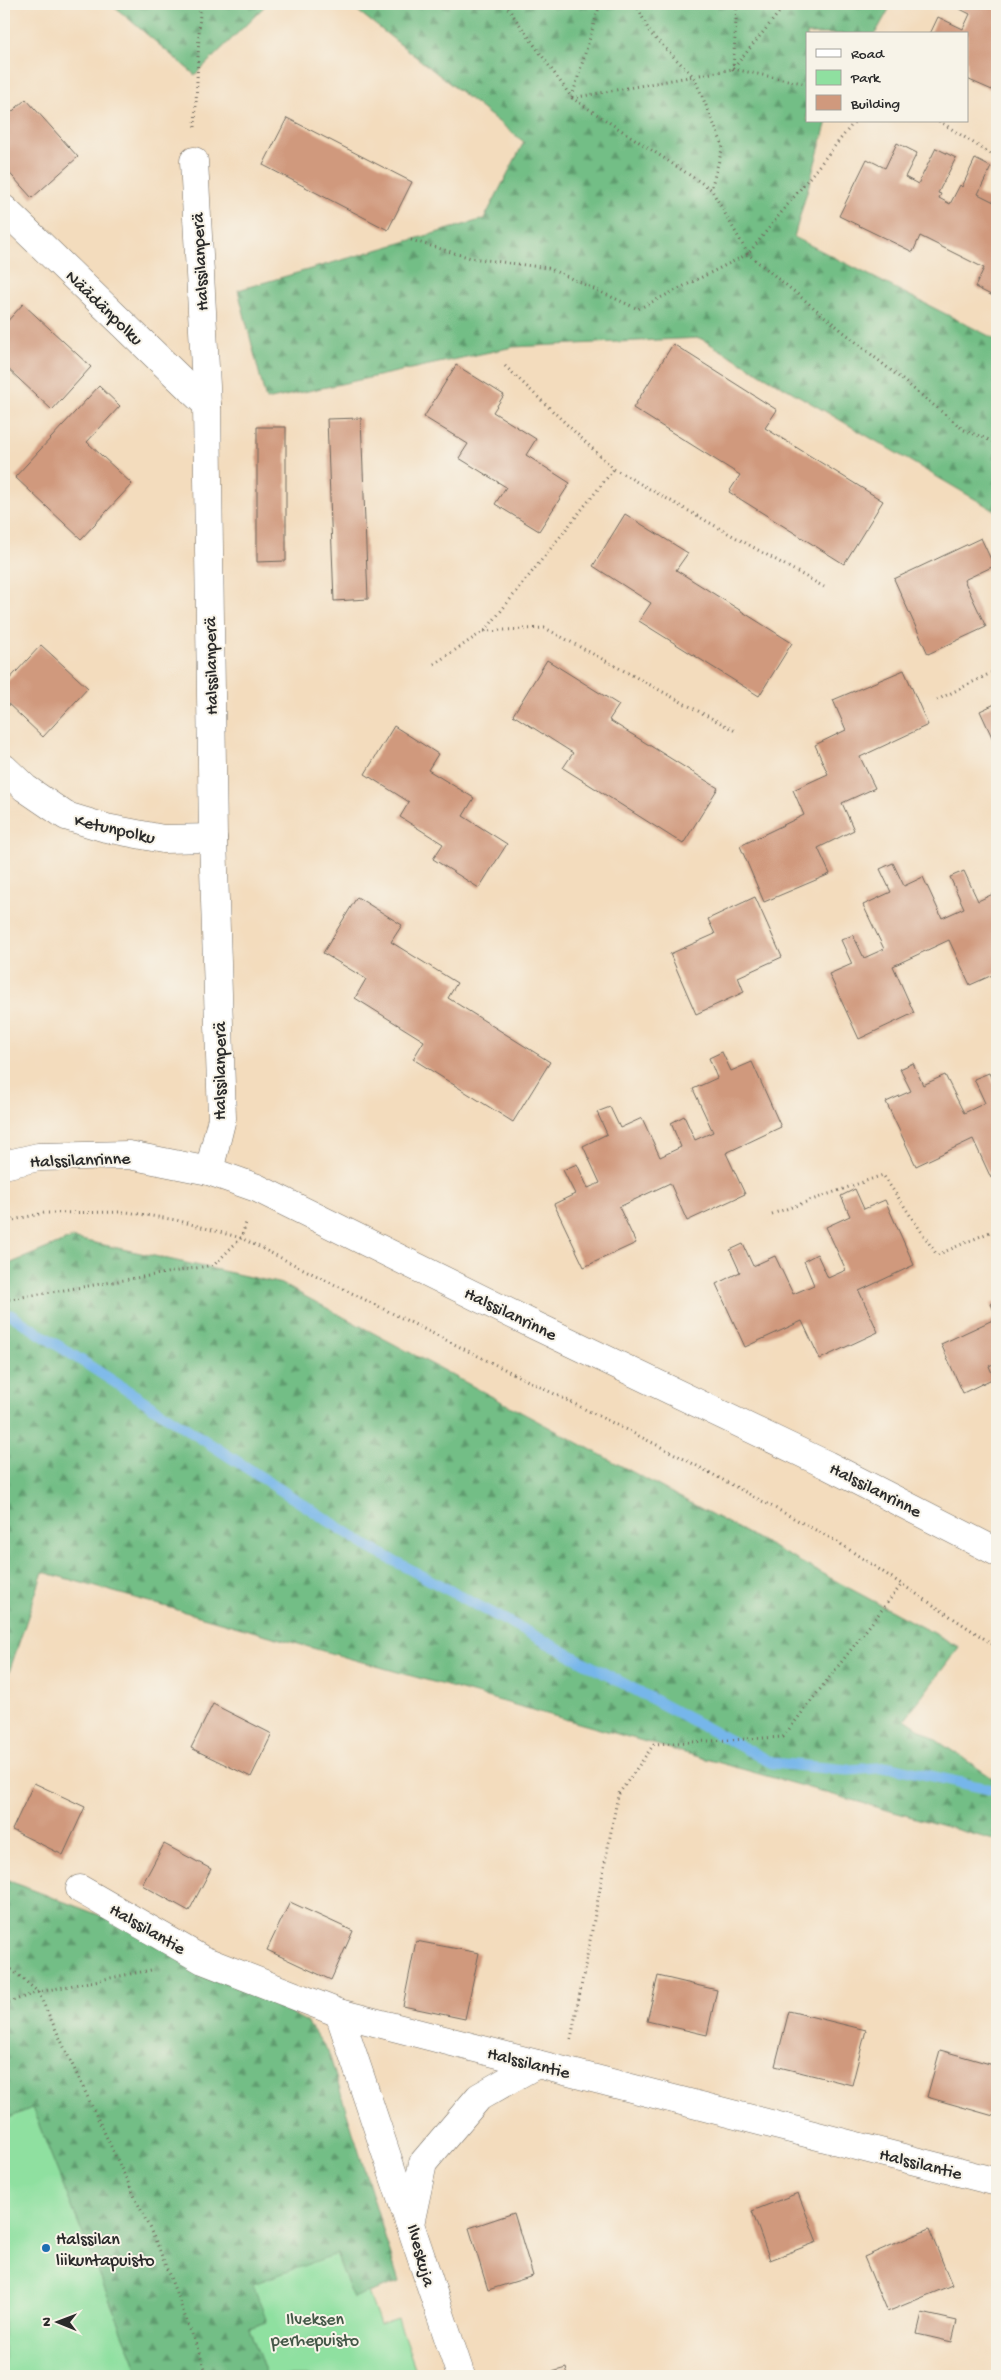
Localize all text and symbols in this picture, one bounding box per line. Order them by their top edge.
legend [806,32,968,122]
text: Road [851,46,885,64]
text: Park [850,70,881,88]
text: Building [850,96,900,114]
street label: Halssilanperä [188,211,215,312]
street label: Näädänpolku [60,267,147,351]
street label: Halssilanperä [201,616,224,715]
street label: Ketunpolku [72,811,157,850]
street label: Halssilanperä [211,1021,232,1120]
street label: Halssilanrinne [29,1149,131,1174]
street label: Halssilanrinne [460,1284,560,1347]
street label: Halssilanrinne [825,1459,925,1524]
street label: Halssilantie [105,1900,189,1961]
street label: Halssilantie [485,2044,573,2085]
street label: Halssilantie [877,2145,965,2186]
street label: Ilveskuja [401,2222,439,2290]
place label: Halssilan liikuntapuisto [56,2230,155,2272]
marker: Halssilan liikuntapuisto [40,2242,52,2254]
north arrow [32,2298,82,2348]
park label: Ilveksen perhepuisto [270,2310,359,2352]
text: N [39,2317,56,2327]

